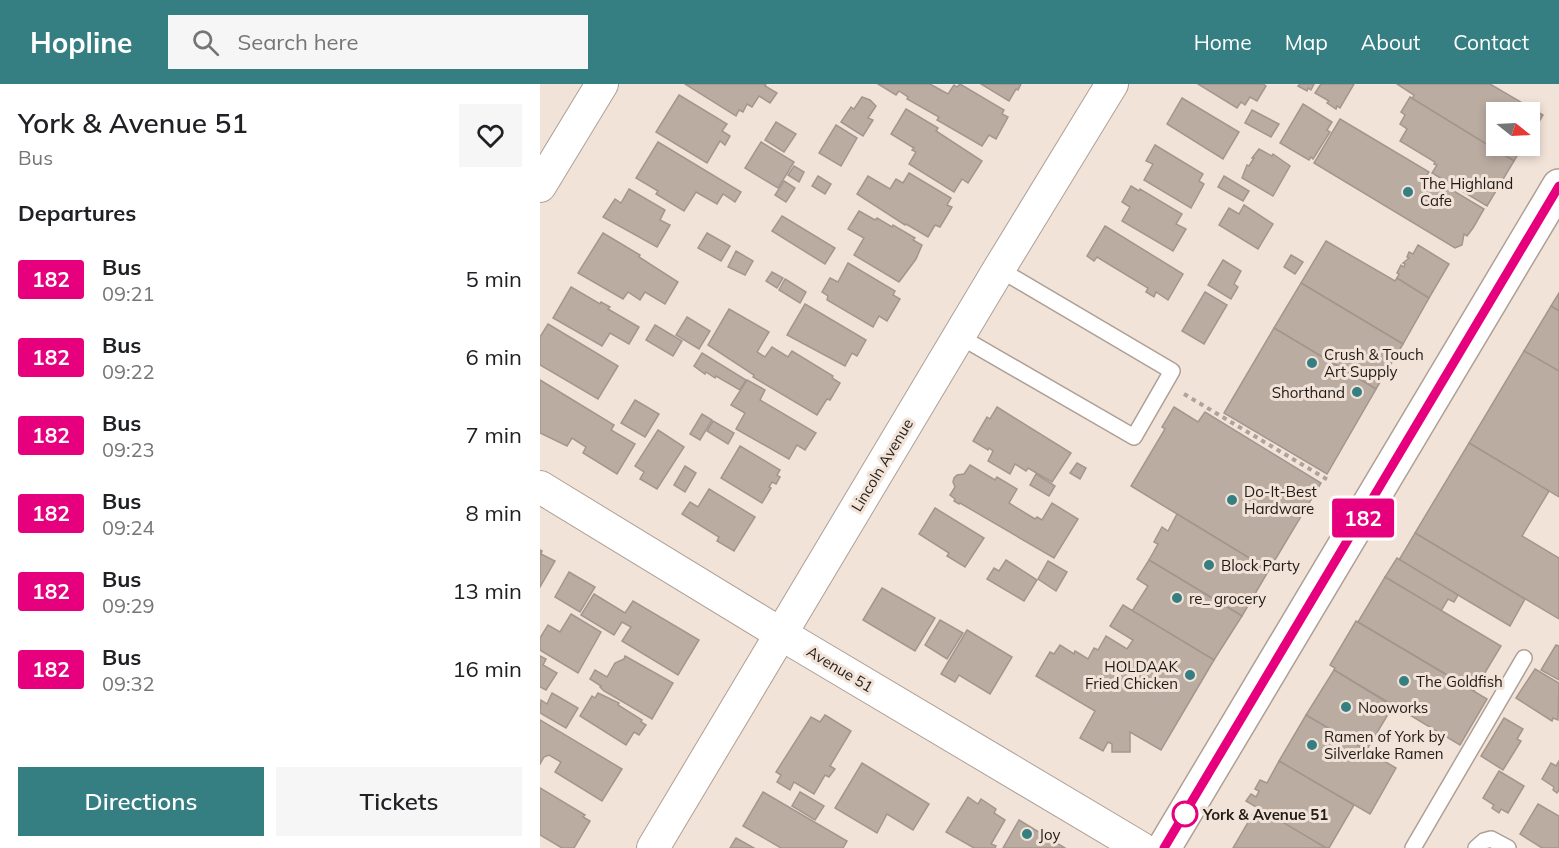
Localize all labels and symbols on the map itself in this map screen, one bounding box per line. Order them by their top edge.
north arrow [1486,102,1540,156]
place label: The Highland Cafe [1420,174,1513,210]
marker: The Highland Cafe [1401,185,1415,199]
place label: Crush & Touch Art Supply [1324,345,1424,381]
marker: Crush & Touch Art Supply [1305,356,1319,370]
place label: Shorthand [1272,383,1345,402]
marker: Shorthand [1350,385,1364,399]
street label: Lincoln Avenue [847,415,917,515]
place label: Do-It-Best Hardware [1244,482,1317,518]
marker: Do-It-Best Hardware [1225,493,1239,507]
line badge: 182 [1328,498,1398,538]
place label: Block Party [1221,556,1300,575]
marker: Block Party [1202,558,1216,572]
place label: re_ grocery [1189,589,1266,608]
marker: re_ grocery [1170,591,1184,605]
street label: Avenue 51 [803,642,877,696]
place label: HOLDAAK Fried Chicken [1085,657,1178,693]
marker: HOLDAAK Fried Chicken [1183,668,1197,682]
place label: The Goldfish [1416,672,1503,691]
marker: The Goldfish [1397,674,1411,688]
place label: Nooworks [1358,698,1428,717]
marker: Nooworks [1339,700,1353,714]
place label: Ramen of York by Silverlake Ramen [1324,727,1445,763]
marker: Ramen of York by Silverlake Ramen [1305,738,1319,752]
marker: York & Avenue 51 [1172,801,1198,827]
place label: York & Avenue 51 [1202,805,1328,824]
place label: Joy [1039,825,1060,844]
marker: Joy [1020,827,1034,841]

